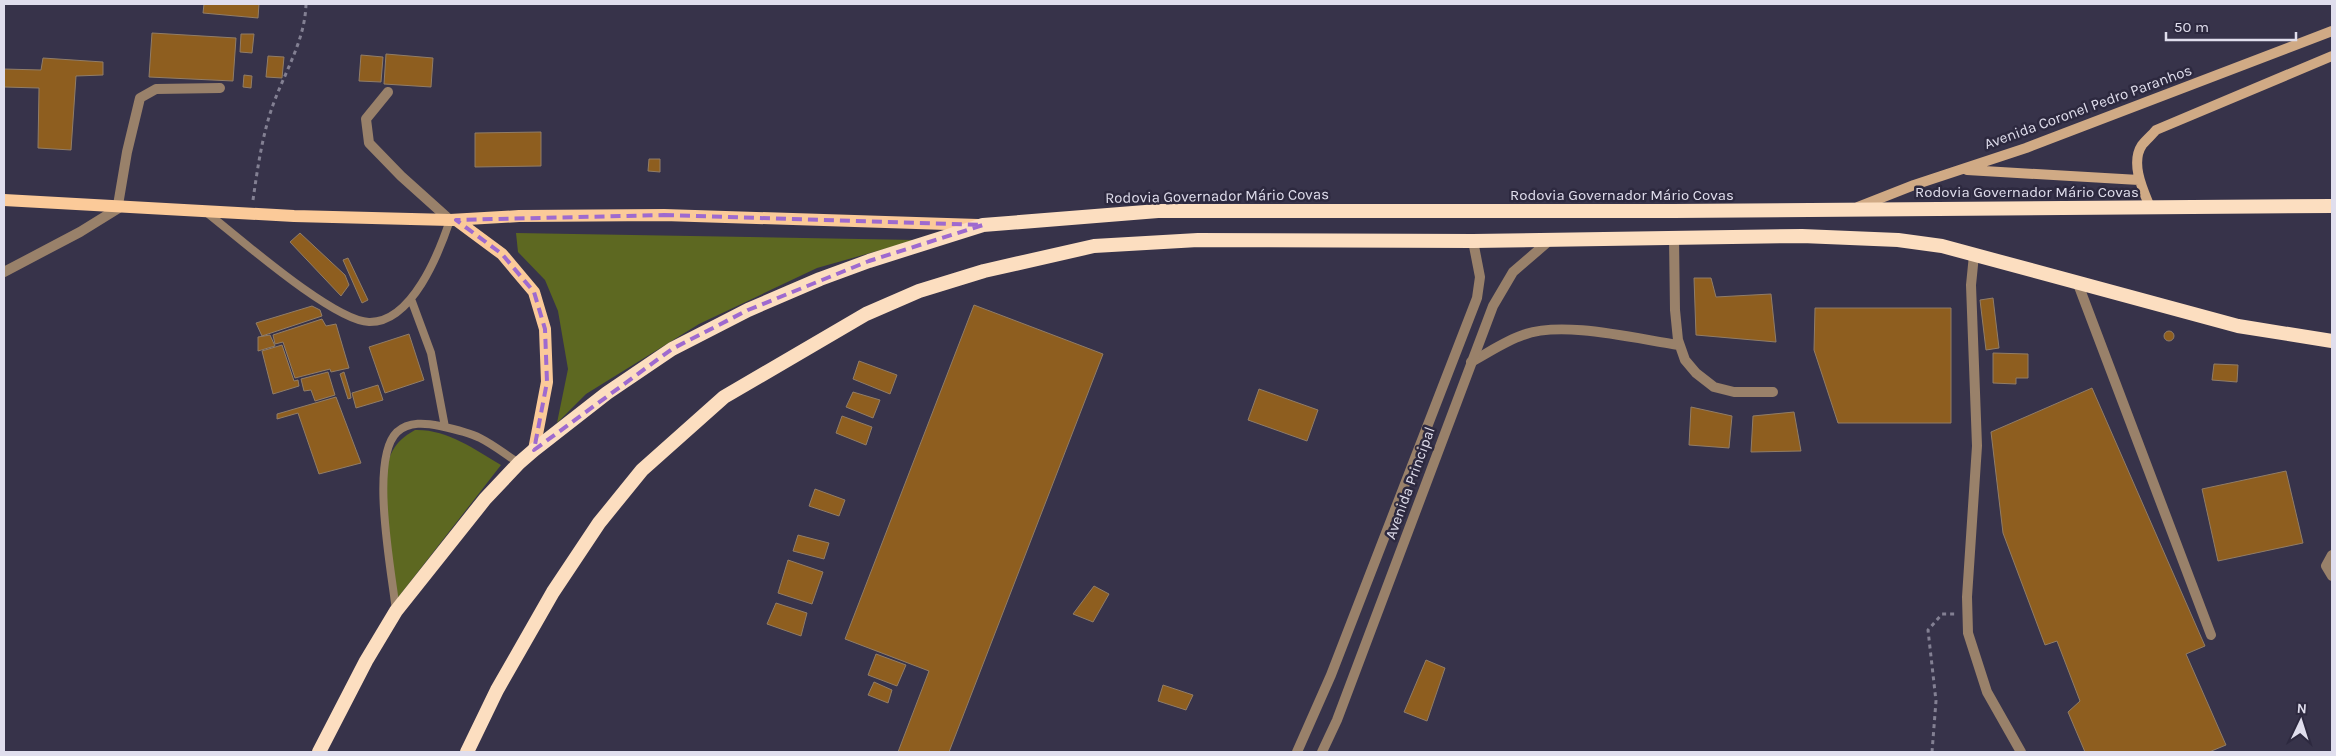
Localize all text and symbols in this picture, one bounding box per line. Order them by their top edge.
scale bar [2166,10,2296,42]
text: 50 m [2174,18,2209,36]
street label: Avenida Coronel Pedro Paranhos [1982,61,2194,153]
street label: Rodovia Governador Mário Covas [1915,183,2139,201]
street label: Rodovia Governador Mário Covas [1105,185,1329,207]
street label: Rodovia Governador Mário Covas [1510,186,1734,204]
street label: Avenida Principal [1381,424,1439,542]
north arrow [2276,696,2326,746]
text: N [2296,700,2307,717]

